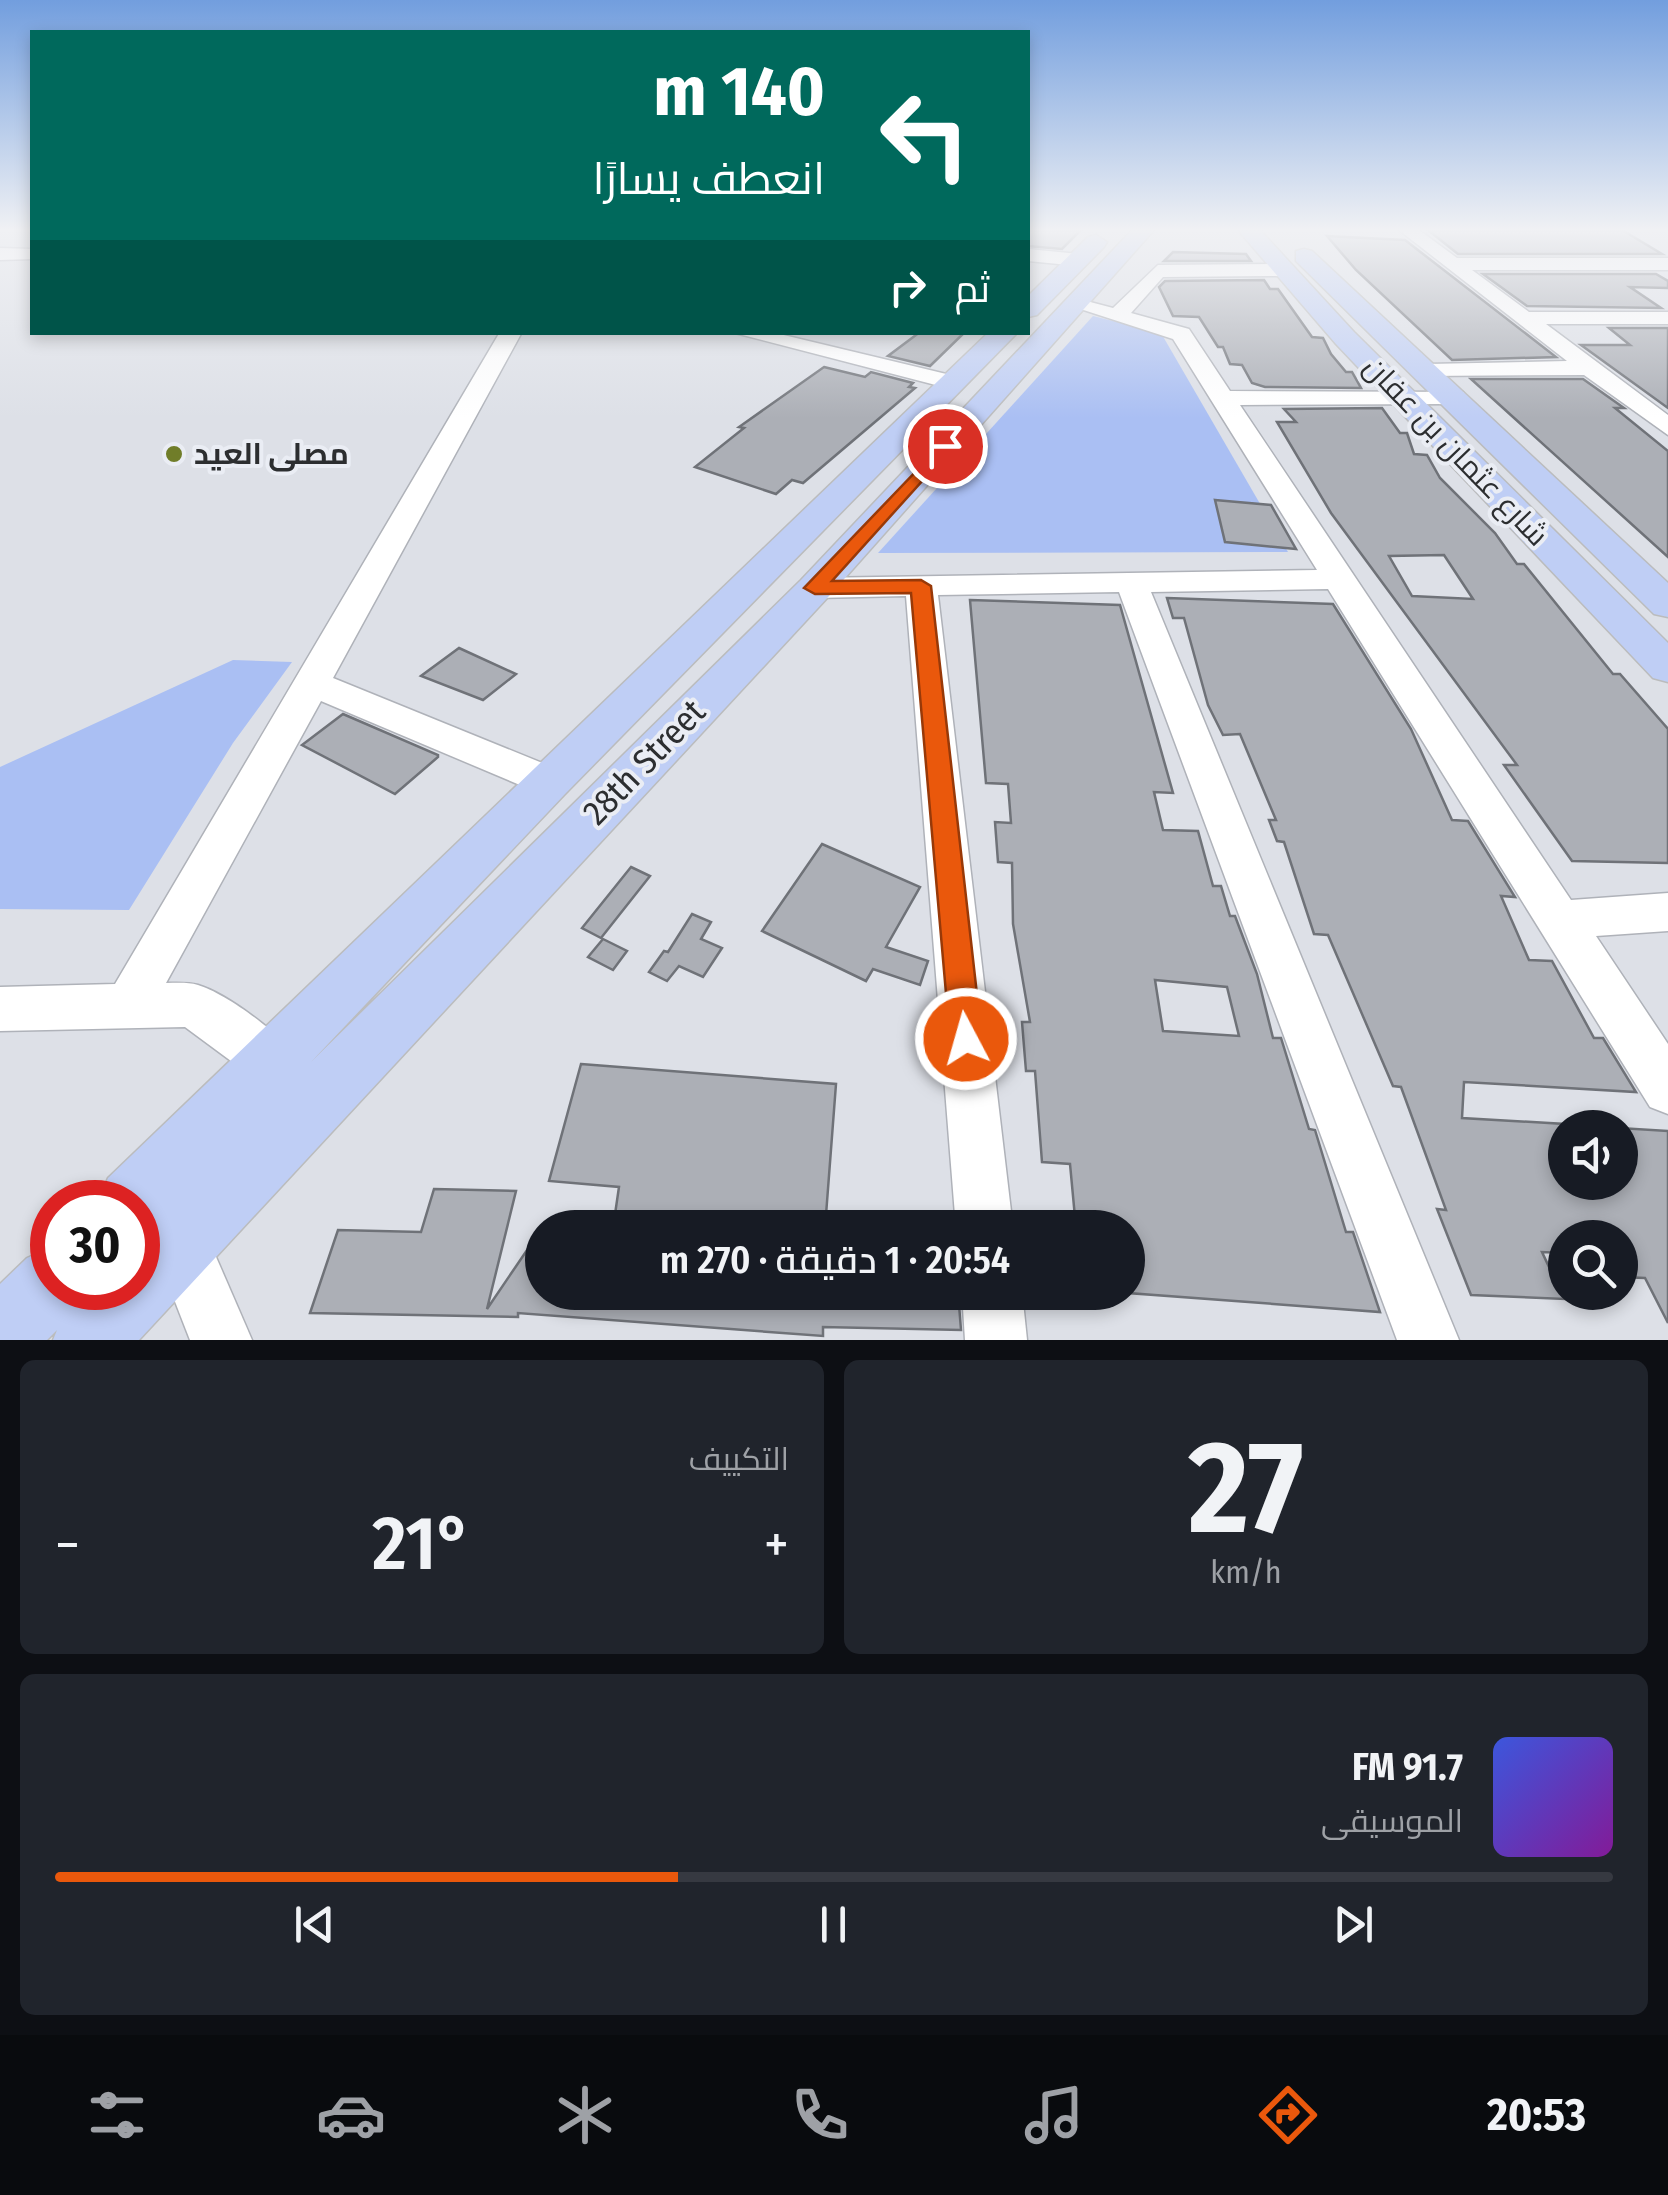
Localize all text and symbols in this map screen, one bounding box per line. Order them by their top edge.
text: 140 m [653,50,825,134]
icon: left [860,70,990,200]
text: انعطف يسارًا [593,152,825,206]
icon: right [880,260,935,315]
text: ثم [955,266,990,312]
street label: شارع عثمان بن عفان [1355,349,1556,555]
pin [903,404,988,489]
icon: arrive [918,419,973,474]
place label: مصلى العيد [194,436,349,472]
marker: مصلى العيد [163,443,185,465]
street label: 28th Street [574,691,714,833]
position arrow [914,987,1018,1091]
map controls [1548,1110,1638,1310]
button: sound [1548,1110,1638,1200]
speed limit sign: 30 [30,1180,160,1310]
button: search [1548,1220,1638,1310]
text: 20:54 · 1 دقيقة · 270 m [660,1237,1010,1283]
text: 27 [1189,1410,1303,1566]
text: التكييف [689,1440,789,1478]
text: 21° [372,1499,472,1589]
text: − [55,1512,80,1578]
text: + [764,1512,789,1578]
text: km/h [1210,1553,1282,1591]
text: 91.7 FM [1352,1744,1463,1790]
text: الموسيقى [1321,1802,1463,1840]
icon: previous [287,1897,342,1952]
icon: pause [806,1897,861,1952]
icon: next [1326,1897,1381,1952]
icon: filters [82,2080,152,2150]
icon: car [316,2080,386,2150]
icon: climate [550,2080,620,2150]
icon: phone [785,2080,855,2150]
icon: music [1019,2080,1089,2150]
icon: directions [1253,2080,1323,2150]
text: 20:53 [1487,2088,1586,2142]

